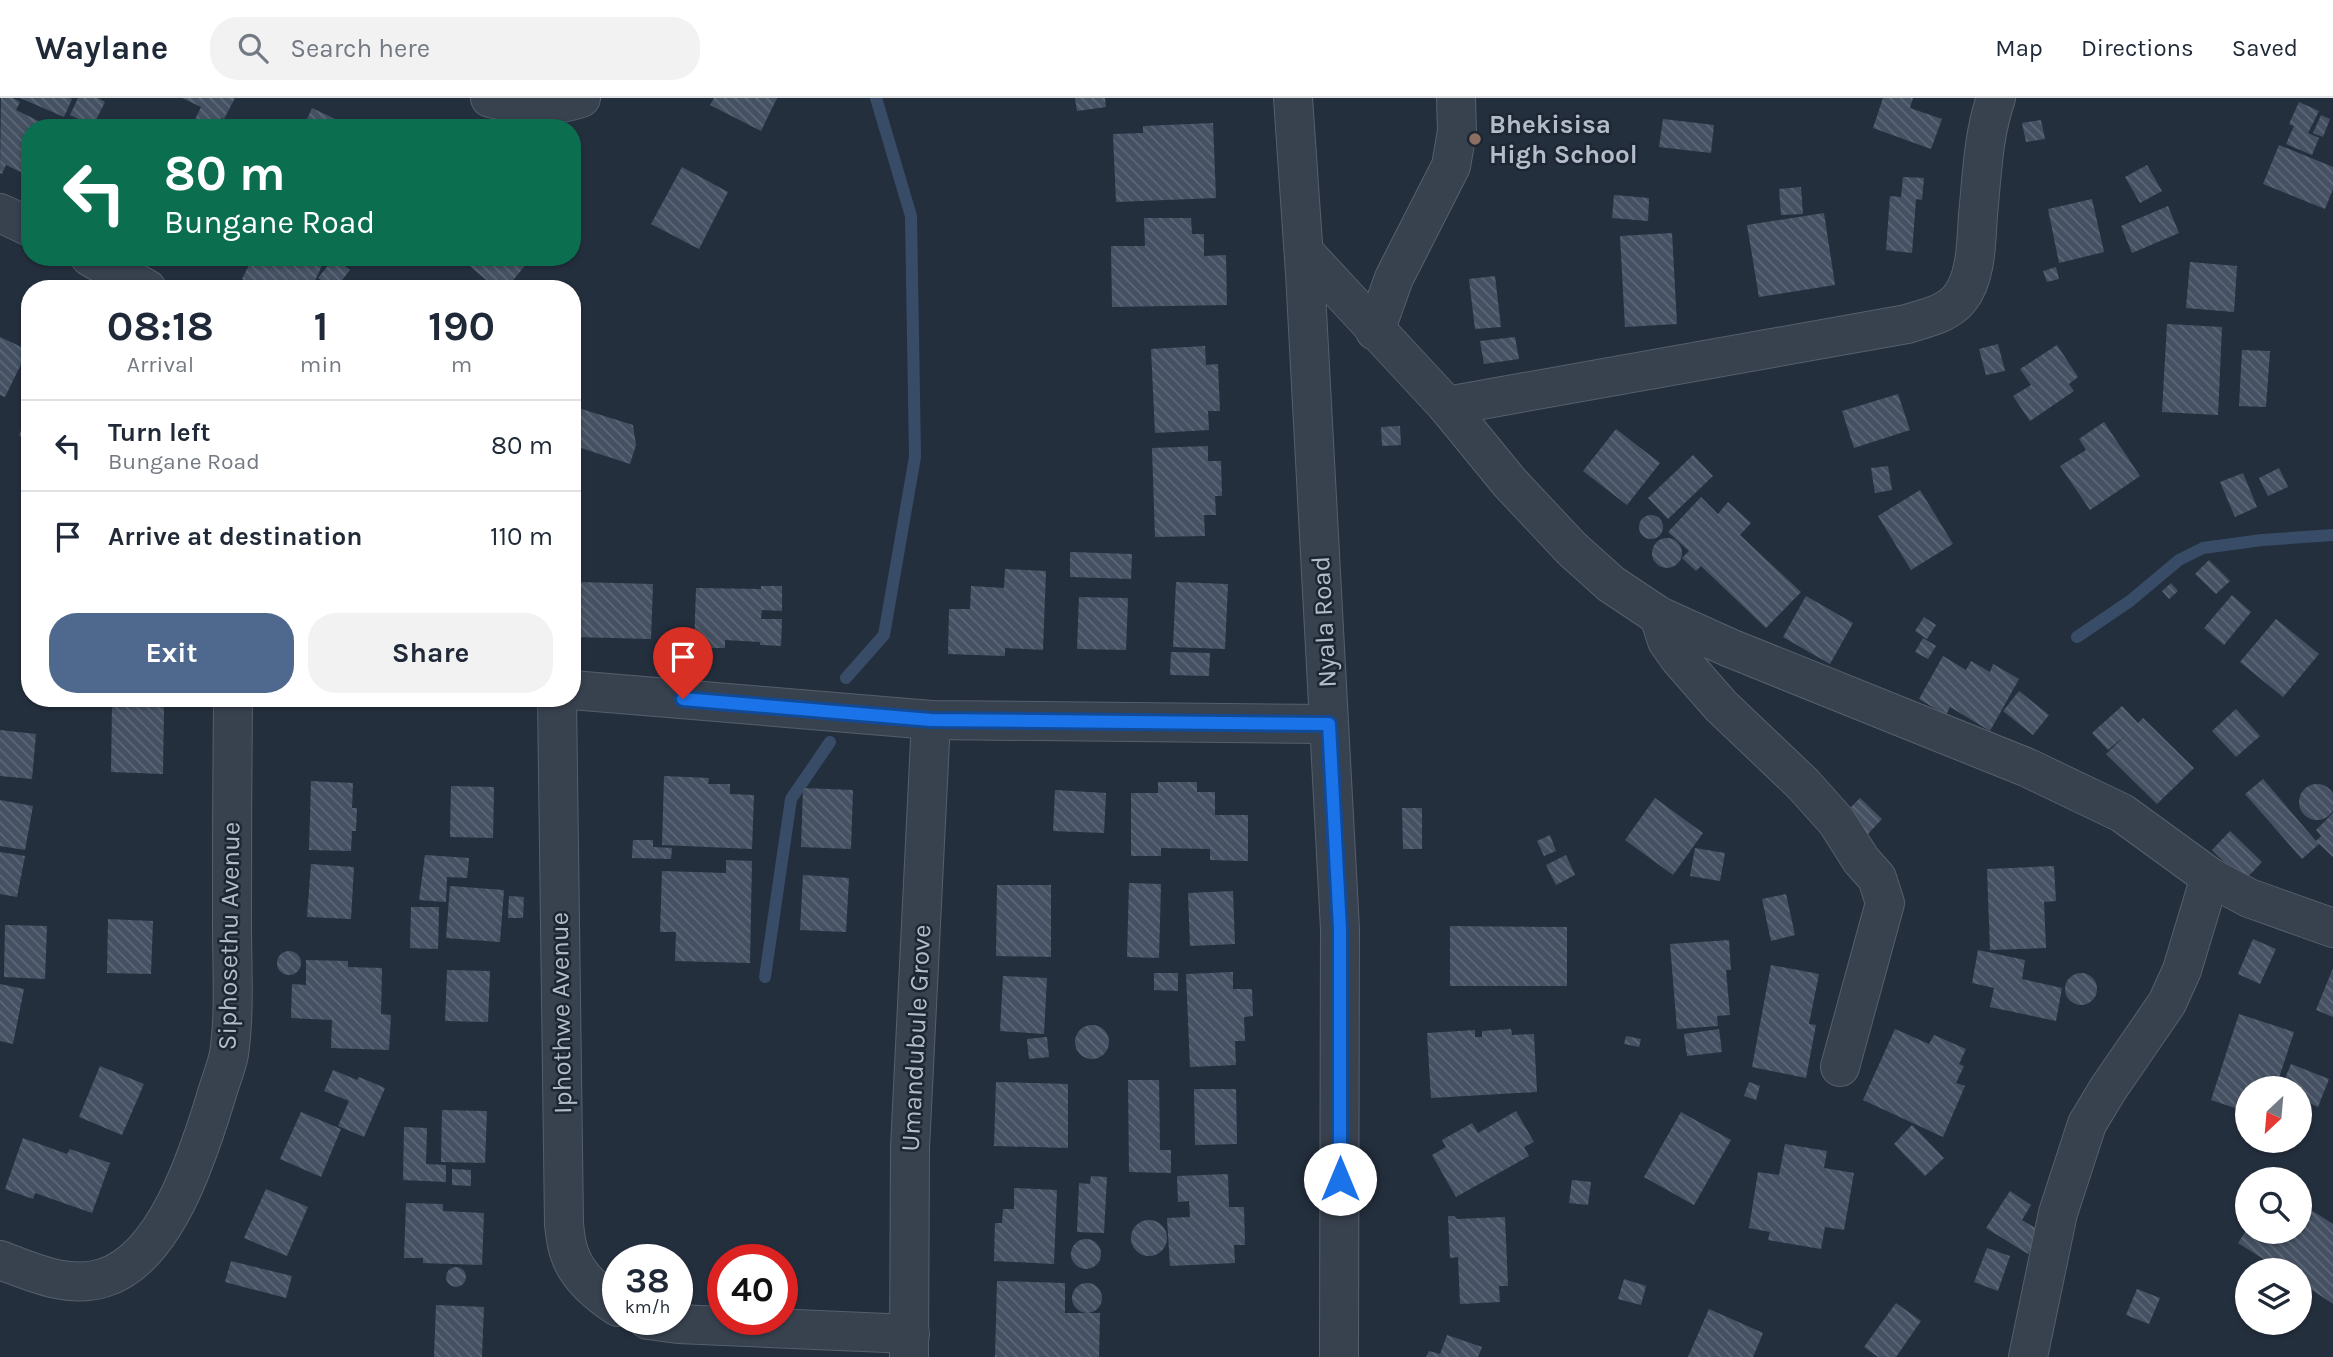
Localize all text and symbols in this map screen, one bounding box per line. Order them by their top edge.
search box [210,17,700,80]
text: Waylane [35,29,168,67]
icon: search [234,29,272,67]
text: Search here [290,33,430,64]
text: Map [1995,34,2043,62]
text: Directions [2081,34,2194,62]
text: Saved [2232,34,2298,62]
place label: Bhekisisa High School [1489,109,1638,170]
marker: Bhekisisa High School [1467,131,1483,147]
text: 80 m [164,145,286,202]
icon: left [49,147,140,238]
text: Bungane Road [164,204,375,241]
text: 08:18 [107,301,214,351]
text: 1 [314,301,328,351]
text: 190 [428,301,495,351]
text: Arrival [127,351,194,378]
text: min [300,351,342,378]
text: m [451,351,472,378]
text: Turn left [108,417,210,448]
icon: left [49,427,87,465]
text: 80 m [491,430,553,461]
text: Bungane Road [108,448,260,475]
icon: arrive [49,518,87,556]
text: Arrive at destination [108,521,362,552]
text: 110 m [490,521,553,552]
street label: Nyala Road [1305,555,1343,689]
button: Exit [49,613,294,693]
button: Share [308,613,553,693]
pin [653,627,713,699]
icon: arrive [664,638,702,676]
street label: Siphosethu Avenue [212,821,246,1051]
street label: Iphothwe Avenue [544,912,578,1114]
street label: Umandubule Grove [895,924,937,1152]
north arrow [2235,1076,2312,1153]
map controls [2235,1076,2312,1335]
position arrow [1303,1142,1377,1216]
button: search [2235,1167,2312,1244]
speed limit sign: 40 [707,1244,798,1335]
button: layers [2235,1258,2312,1335]
text: 38 [625,1260,670,1301]
text: km/h [625,1296,670,1318]

